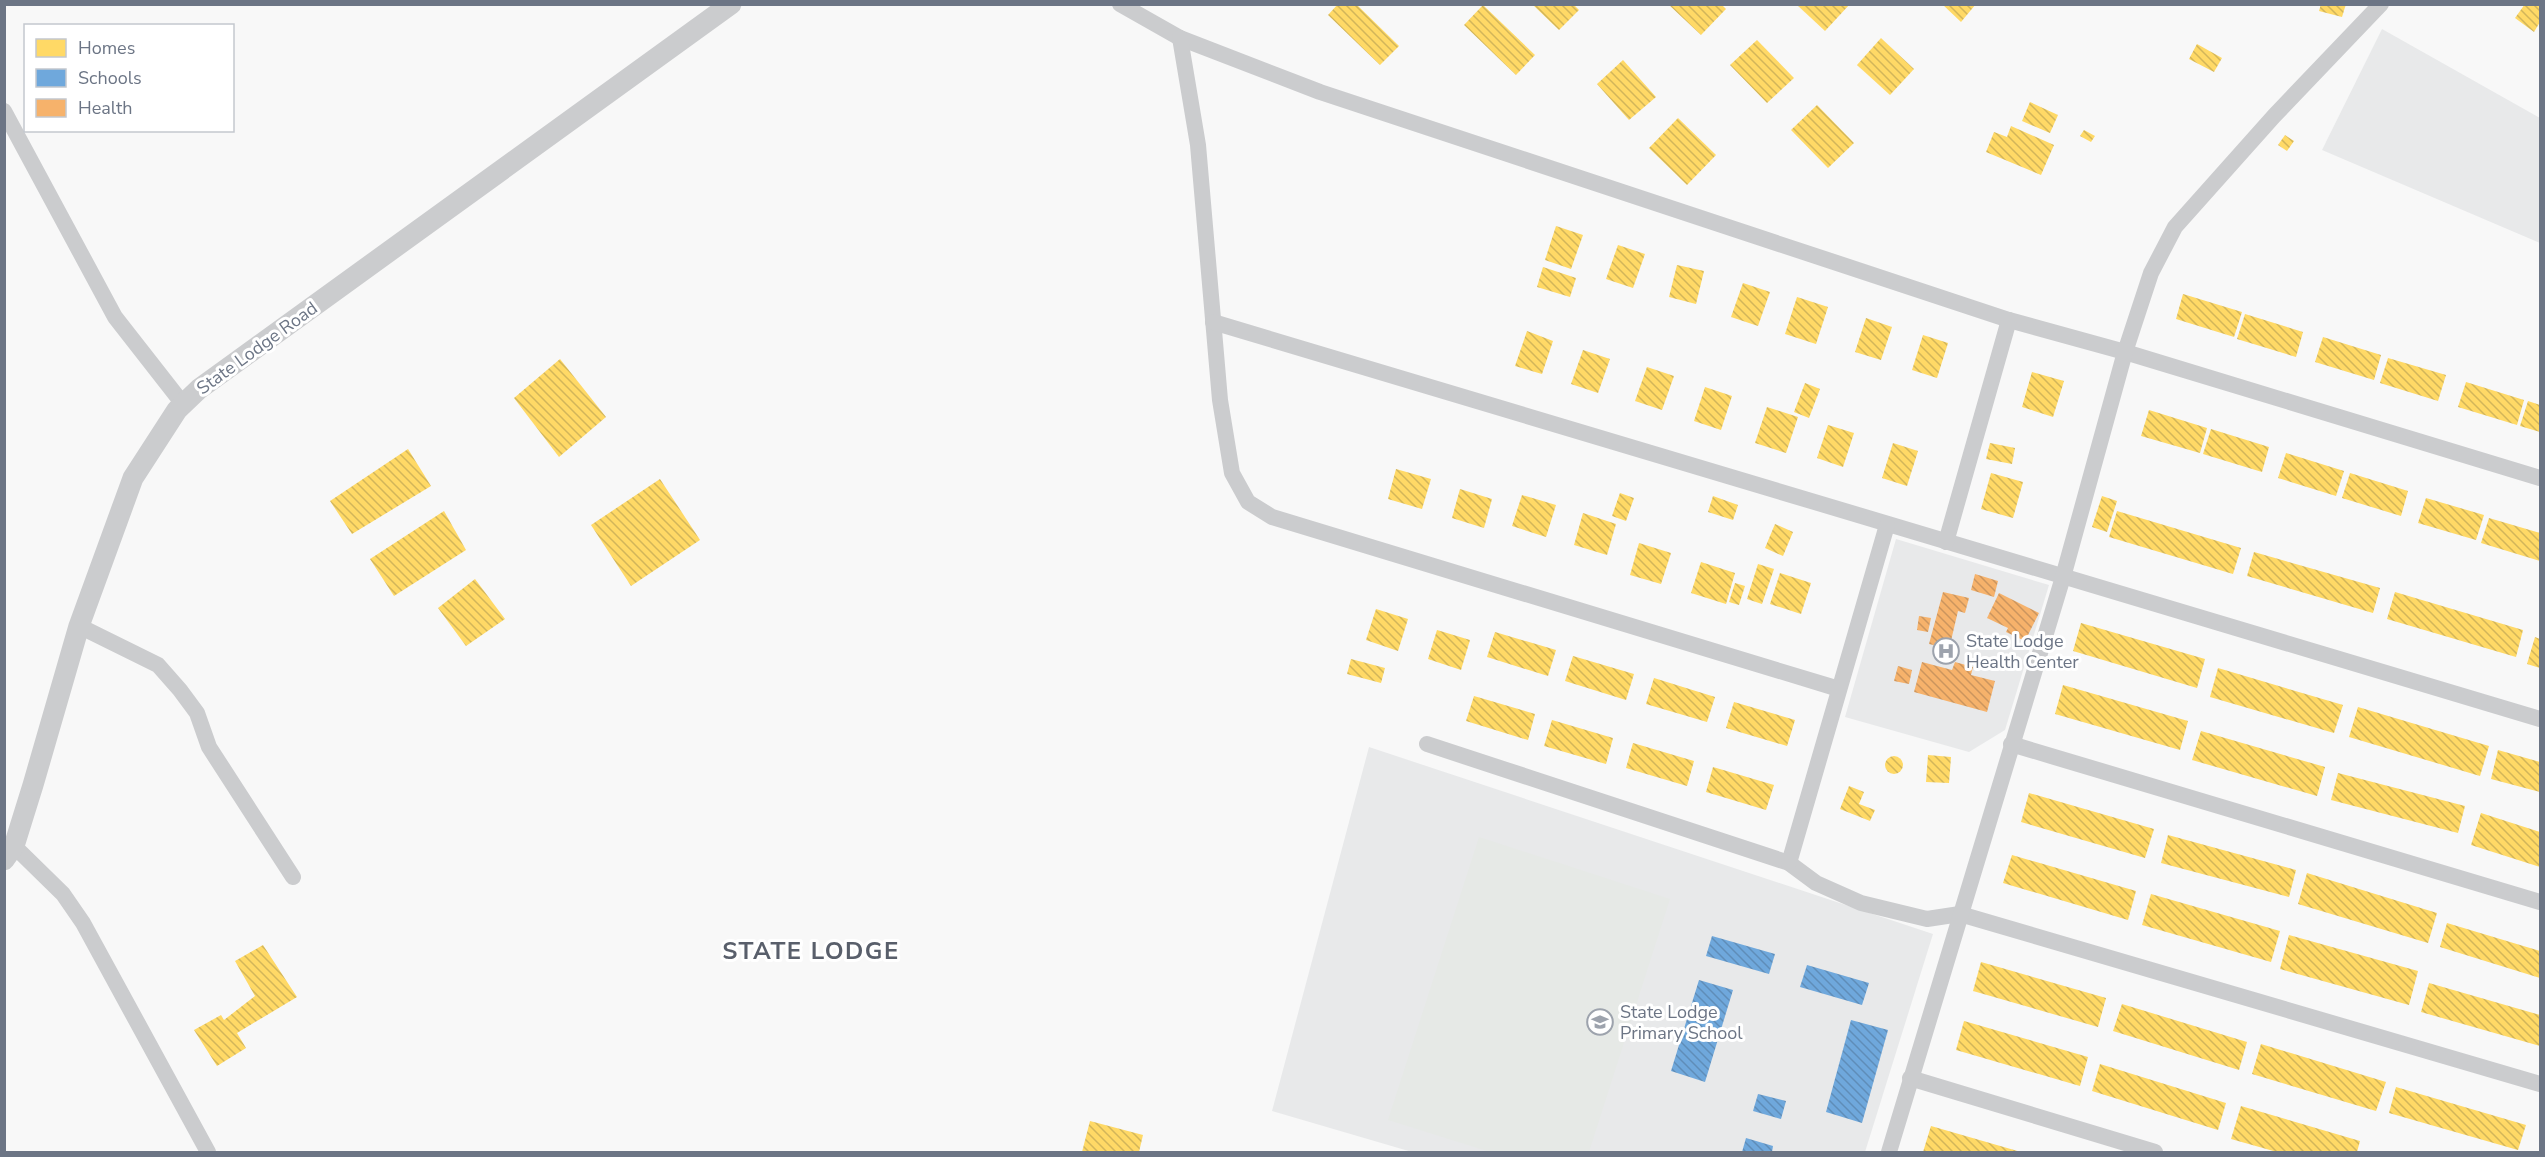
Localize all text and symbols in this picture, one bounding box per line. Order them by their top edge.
legend [24,24,234,132]
text: Homes [78,36,135,60]
text: Schools [78,66,142,90]
text: Health [78,96,133,120]
street label: State Lodge Road [192,296,322,400]
place label: State Lodge Health Center [1966,629,2079,674]
hospital icon: State Lodge Health Center [1931,636,1961,666]
district label: STATE LODGE [722,935,900,967]
place label: State Lodge Primary School [1620,1000,1743,1045]
school or university icon: State Lodge Primary School [1585,1007,1615,1037]

